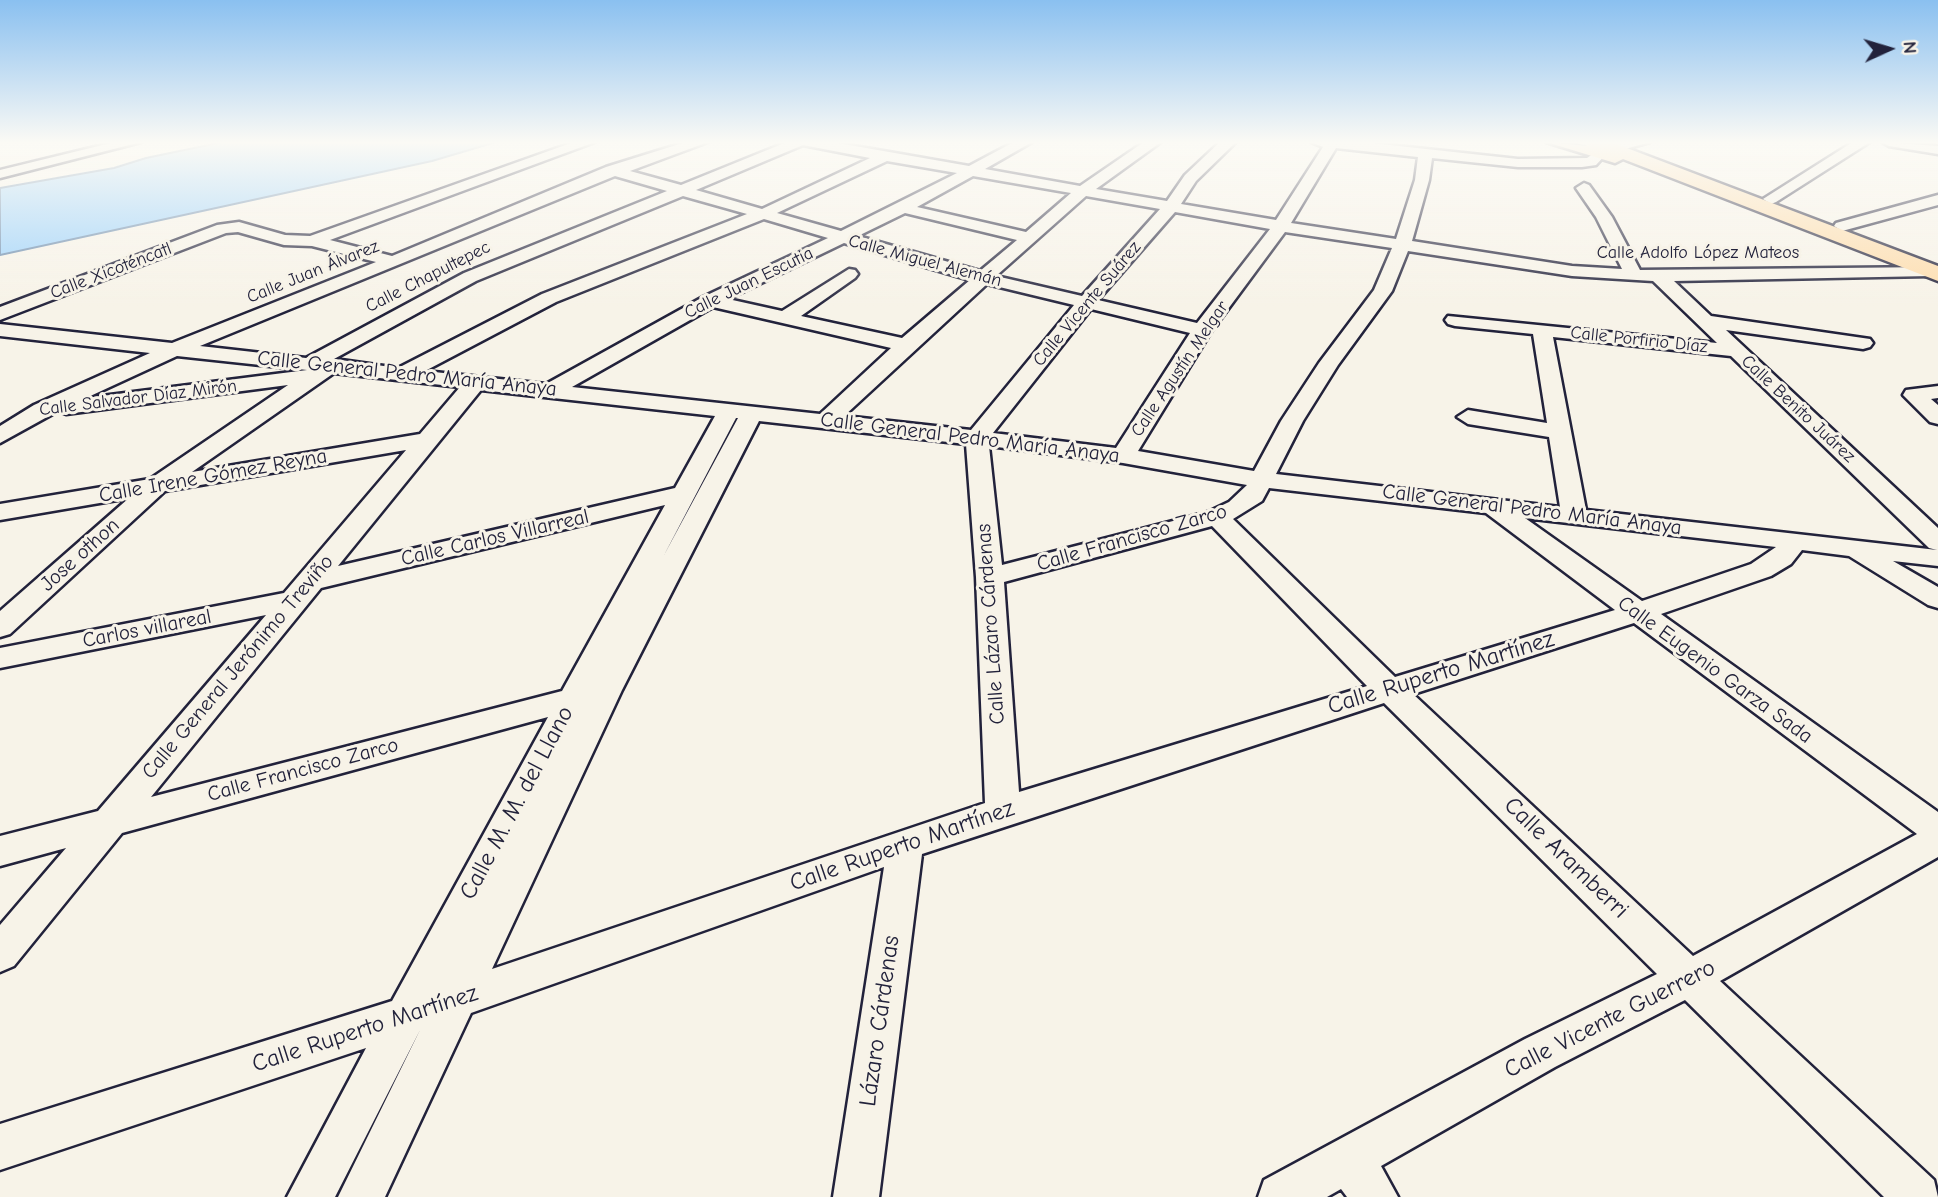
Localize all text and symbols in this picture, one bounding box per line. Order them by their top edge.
north arrow [1854,14,1924,84]
text: N [1899,41,1921,54]
street label: Calle Miguel Alemán [846,230,1004,292]
street label: Calle Juan Álvarez [244,236,382,308]
street label: Calle Chapultepec [362,236,494,318]
street label: Calle Vicente Suárez [1028,237,1146,371]
street label: Calle Xicoténcatl [47,238,175,304]
street label: Calle Juan Escutia [681,242,817,324]
street label: Calle Adolfo López Mateos [1597,242,1799,264]
street label: Calle Agustín Melgar [1127,297,1233,441]
street label: Calle Porfirio Díaz [1569,322,1709,358]
street label: Calle General Pedro María Anaya [256,346,558,402]
street label: Calle Benito Juárez [1737,351,1859,467]
street label: Calle Salvador Díaz Mirón [38,375,238,421]
street label: Calle General Pedro María Anaya [819,407,1121,469]
street label: Calle Irene Gómez Reyna [97,444,329,508]
street label: Calle General Pedro María Anaya [1381,479,1683,541]
street label: Calle Francisco Zarco [1034,499,1230,577]
street label: Calle Carlos Villarreal [399,504,591,572]
street label: Jose othon [35,513,125,597]
street label: Calle Lázaro Cárdenas [971,523,1011,725]
street label: Calle General Jerónimo Treviño [137,550,339,784]
street label: Calle Eugenio Garza Sada [1612,591,1818,749]
street label: Carlos villareal [80,604,214,654]
street label: Calle Ruperto Martínez [1324,625,1558,721]
street label: Calle M. M. del Llano [454,701,580,905]
street label: Calle Francisco Zarco [205,732,401,808]
street label: Calle Aramberri [1498,791,1634,925]
street label: Calle Ruperto Martínez [786,794,1018,898]
street label: Lázaro Cárdenas [854,934,906,1108]
street label: Calle Vicente Guerrero [1500,953,1720,1085]
street label: Calle Ruperto Martínez [249,979,481,1079]

